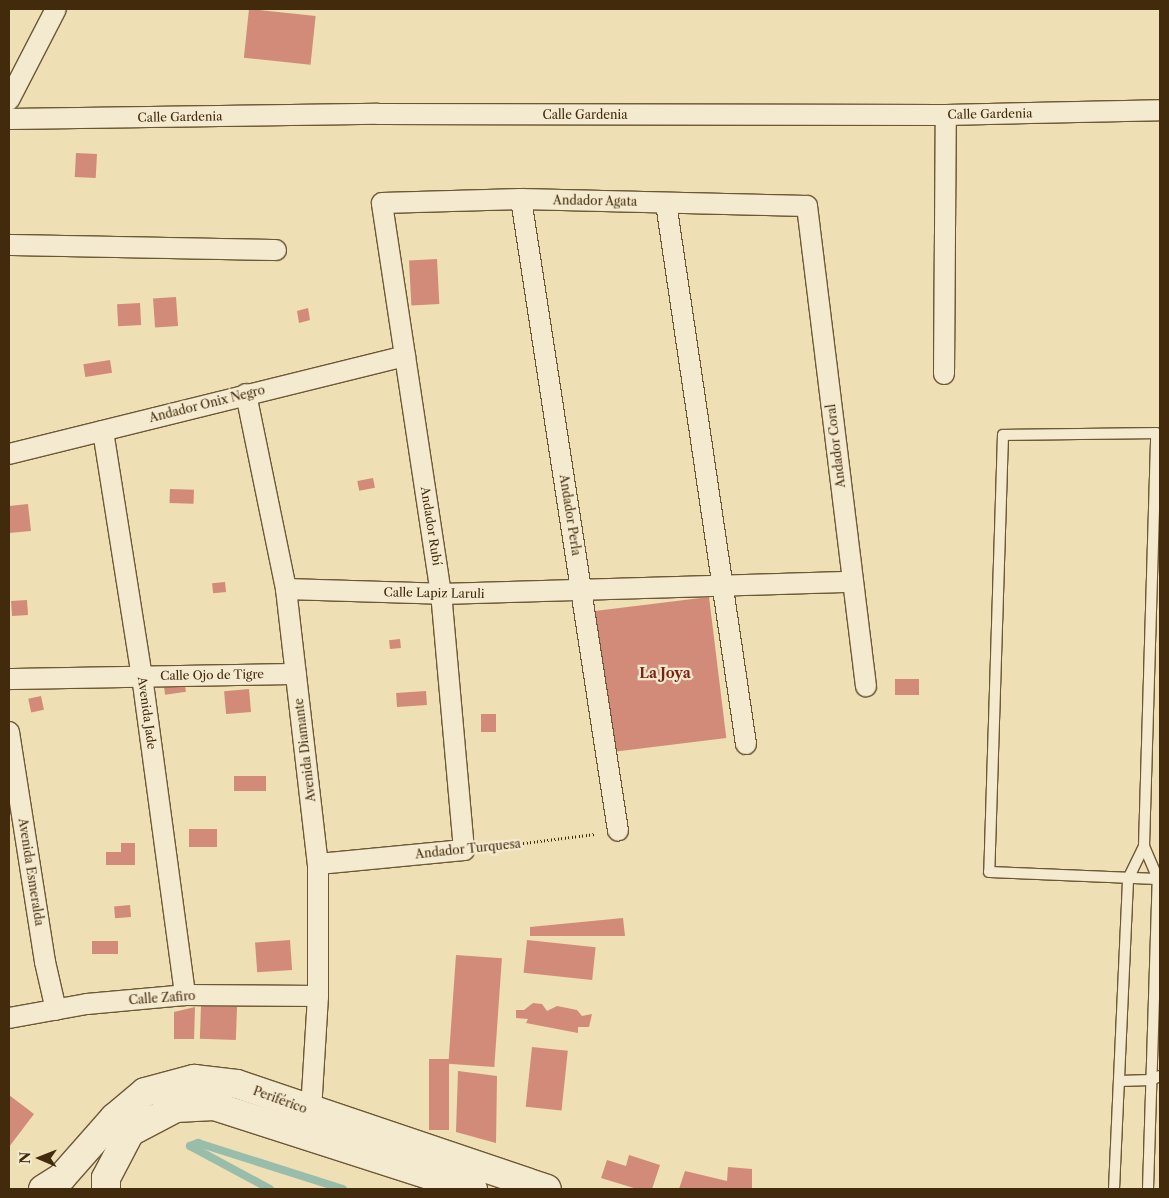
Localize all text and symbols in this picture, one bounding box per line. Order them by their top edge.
street label: Calle Gardenia [947,106,1033,122]
street label: Calle Gardenia [542,108,628,122]
street label: Calle Gardenia [137,109,223,125]
street label: Andador Agata [552,193,638,209]
street label: Andador Onix Negro [147,383,267,425]
street label: Andador Coral [824,403,848,489]
street label: Andador Perla [556,473,584,557]
street label: Andador Rubí [418,485,444,567]
street label: Calle Lapiz Laruli [383,585,485,601]
district label: La Joya [639,665,691,681]
street label: Calle Ojo de Tigre [160,667,264,683]
street label: Avenida Jade [135,676,159,750]
street label: Avenida Diamante [291,697,319,803]
street label: Avenida Esmeralda [15,817,47,927]
street label: Andador Turquesa [414,836,522,862]
street label: Calle Zafiro [128,988,196,1008]
street label: Periférico [251,1084,309,1116]
north arrow [15,1133,65,1183]
text: N [16,1152,34,1164]

